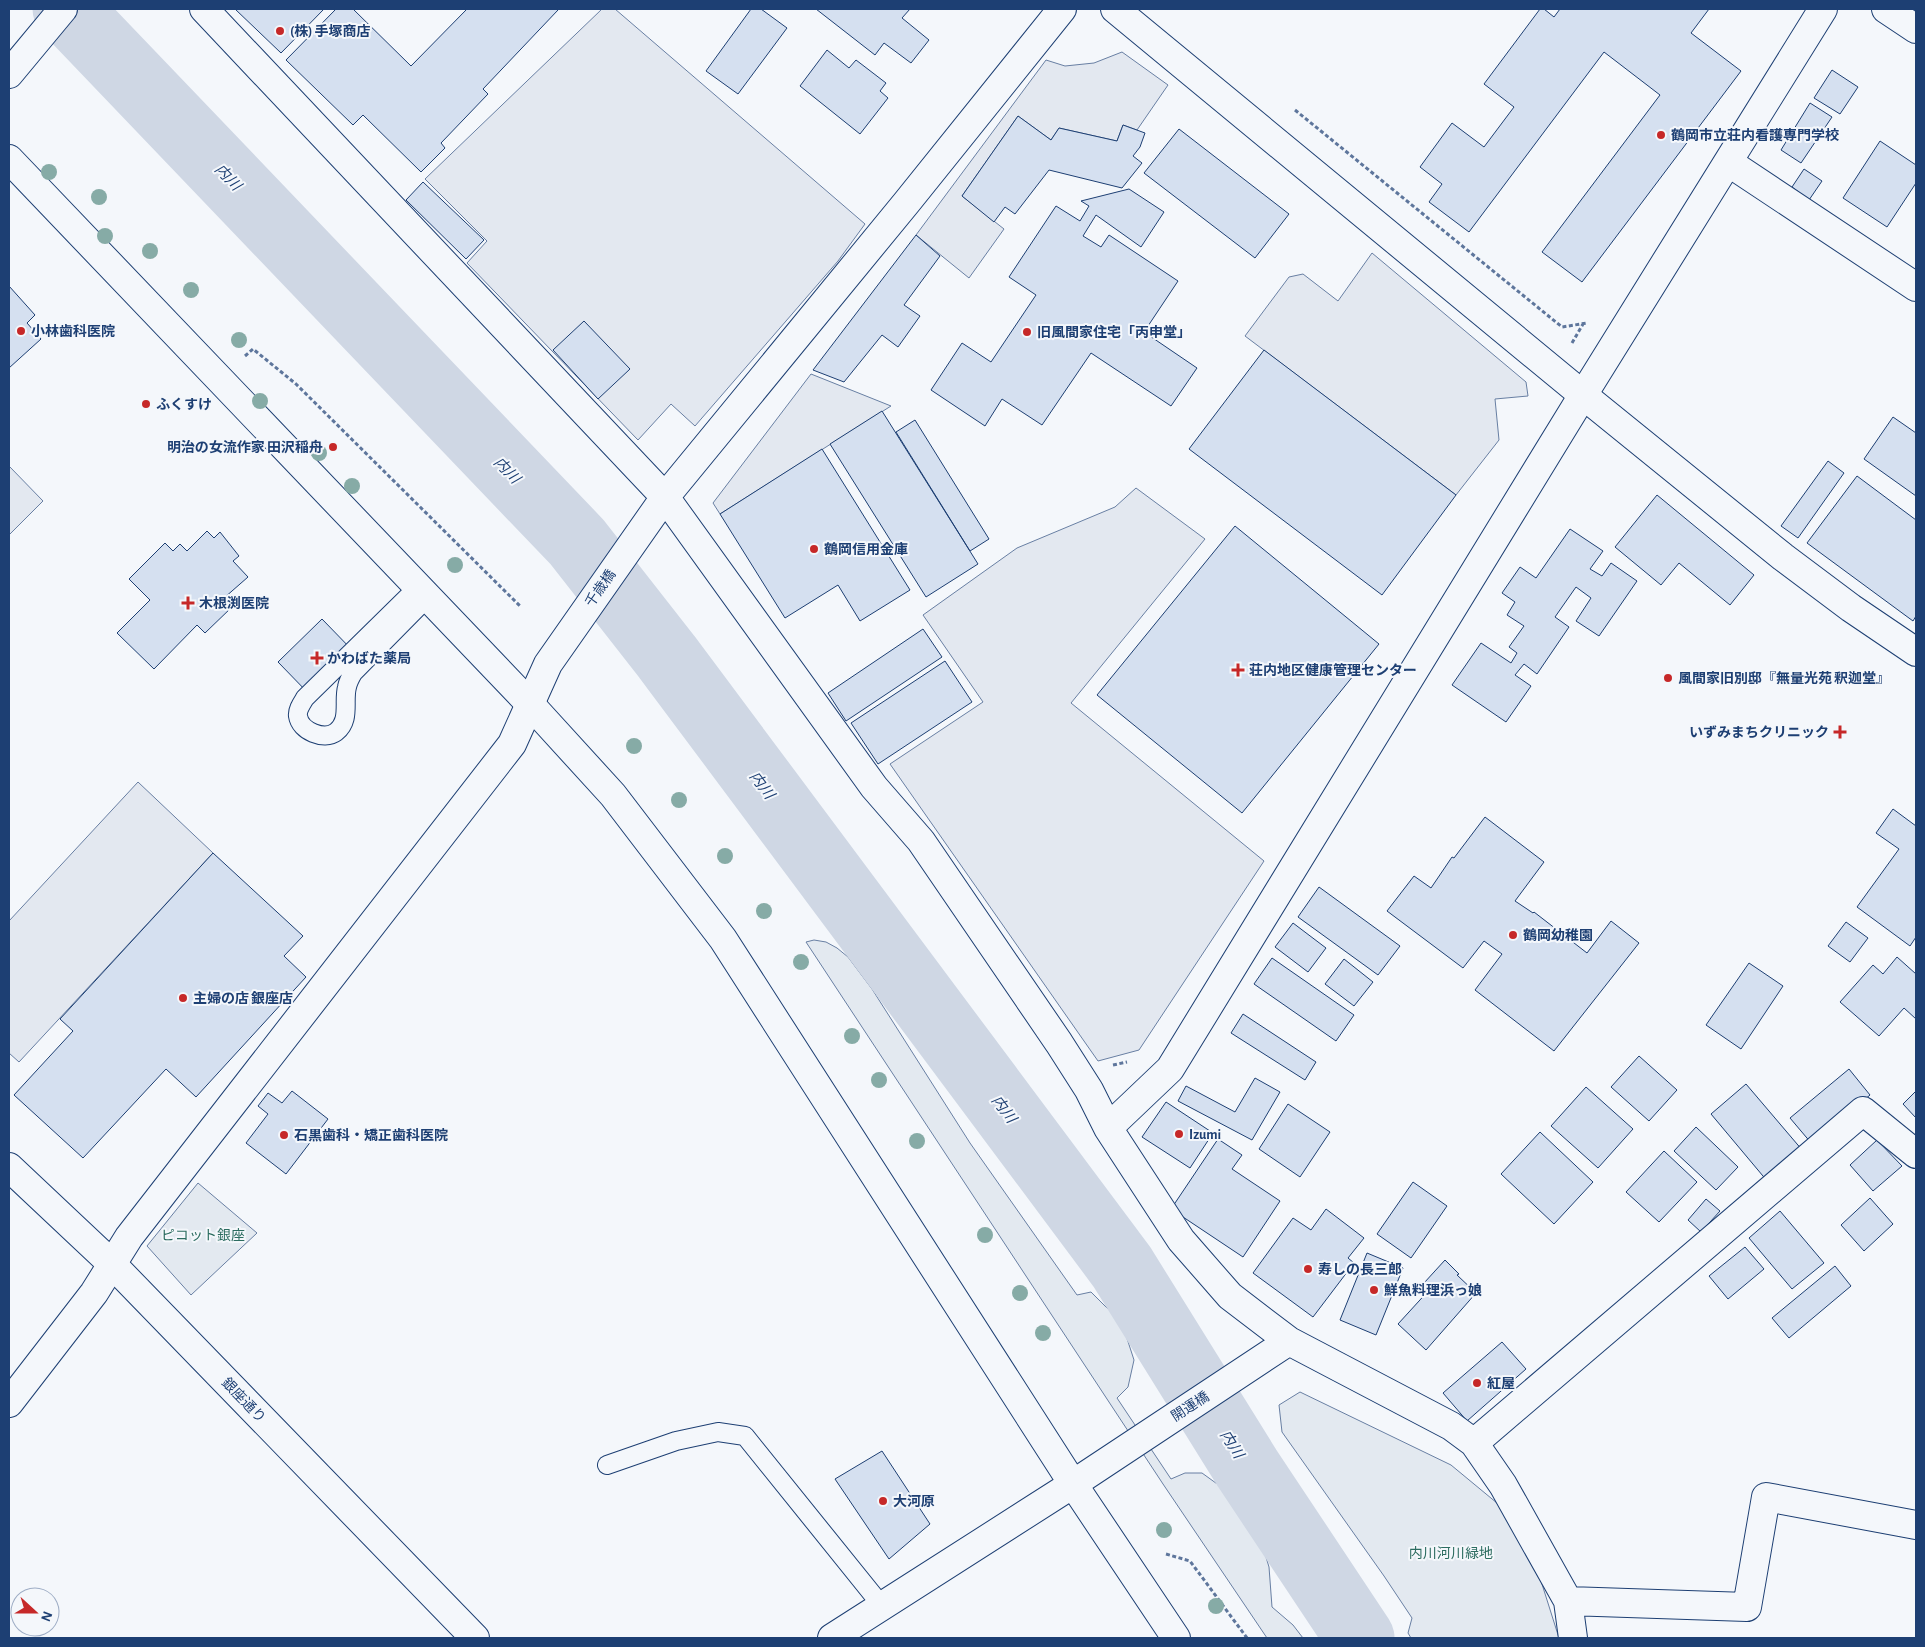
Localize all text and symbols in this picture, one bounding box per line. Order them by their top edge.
place label: (株) 手塚商店 [290,24,370,39]
marker: (株) 手塚商店 [274,25,286,37]
place label: 鶴岡市立荘内看護専門学校 [1671,128,1839,143]
marker: 鶴岡市立荘内看護専門学校 [1655,129,1667,141]
water label: 内川 [212,161,246,195]
place label: 小林歯科医院 [31,324,115,339]
place label: 旧風間家住宅「丙申堂」 [1037,324,1191,340]
marker: 小林歯科医院 [15,325,27,337]
marker: 旧風間家住宅「丙申堂」 [1021,326,1033,338]
place label: ふくすけ [156,397,212,412]
marker: ふくすけ [140,398,152,410]
place label: 明治の女流作家 田沢稲舟 [167,439,323,455]
marker: 明治の女流作家 田沢稲舟 [327,441,339,453]
water label: 内川 [491,454,525,488]
place label: 鶴岡信用金庫 [824,542,908,557]
marker: 鶴岡信用金庫 [808,543,820,555]
street label: 千歳橋 [582,567,619,610]
place label: 木根渕医院 [199,595,269,611]
marker: 木根渕医院 [181,596,195,610]
place label: かわばた薬局 [327,651,411,666]
marker: かわばた薬局 [311,652,323,664]
place label: 荘内地区健康管理センター [1249,662,1417,678]
marker: 荘内地区健康管理センター [1231,663,1245,677]
place label: 風間家旧別邸『無量光苑 釈迦堂』 [1678,670,1890,686]
marker: 風間家旧別邸『無量光苑 釈迦堂』 [1662,672,1674,684]
place label: いずみまちクリニック [1689,725,1829,740]
marker: いずみまちクリニック [1833,725,1847,739]
water label: 内川 [747,768,779,803]
place label: 鶴岡幼稚園 [1523,927,1593,943]
marker: 鶴岡幼稚園 [1507,929,1519,941]
place label: 主婦の店 銀座店 [193,991,293,1006]
marker: 主婦の店 銀座店 [177,992,189,1004]
water label: 内川 [989,1092,1021,1127]
place label: 石黒歯科・矯正歯科医院 [294,1128,448,1143]
marker: Izumi [1173,1128,1185,1140]
place label: Izumi [1189,1128,1221,1142]
marker: 石黒歯科・矯正歯科医院 [278,1129,290,1141]
park label: ピコット銀座 [161,1228,245,1243]
place label: 寿しの長三郎 [1318,1261,1402,1277]
marker: 寿しの長三郎 [1302,1263,1314,1275]
place label: 鮮魚料理浜っ娘 [1384,1282,1482,1298]
marker: 鮮魚料理浜っ娘 [1368,1284,1380,1296]
street label: 銀座通り [219,1375,268,1426]
place label: 紅屋 [1487,1376,1515,1391]
marker: 紅屋 [1471,1377,1483,1389]
street label: 開運橋 [1169,1389,1212,1424]
water label: 内川 [1217,1427,1248,1463]
place label: 大河原 [893,1494,935,1509]
marker: 大河原 [877,1495,889,1507]
park label: 内川河川緑地 [1409,1546,1493,1561]
north arrow [10,1587,60,1637]
text: N [38,1609,54,1623]

